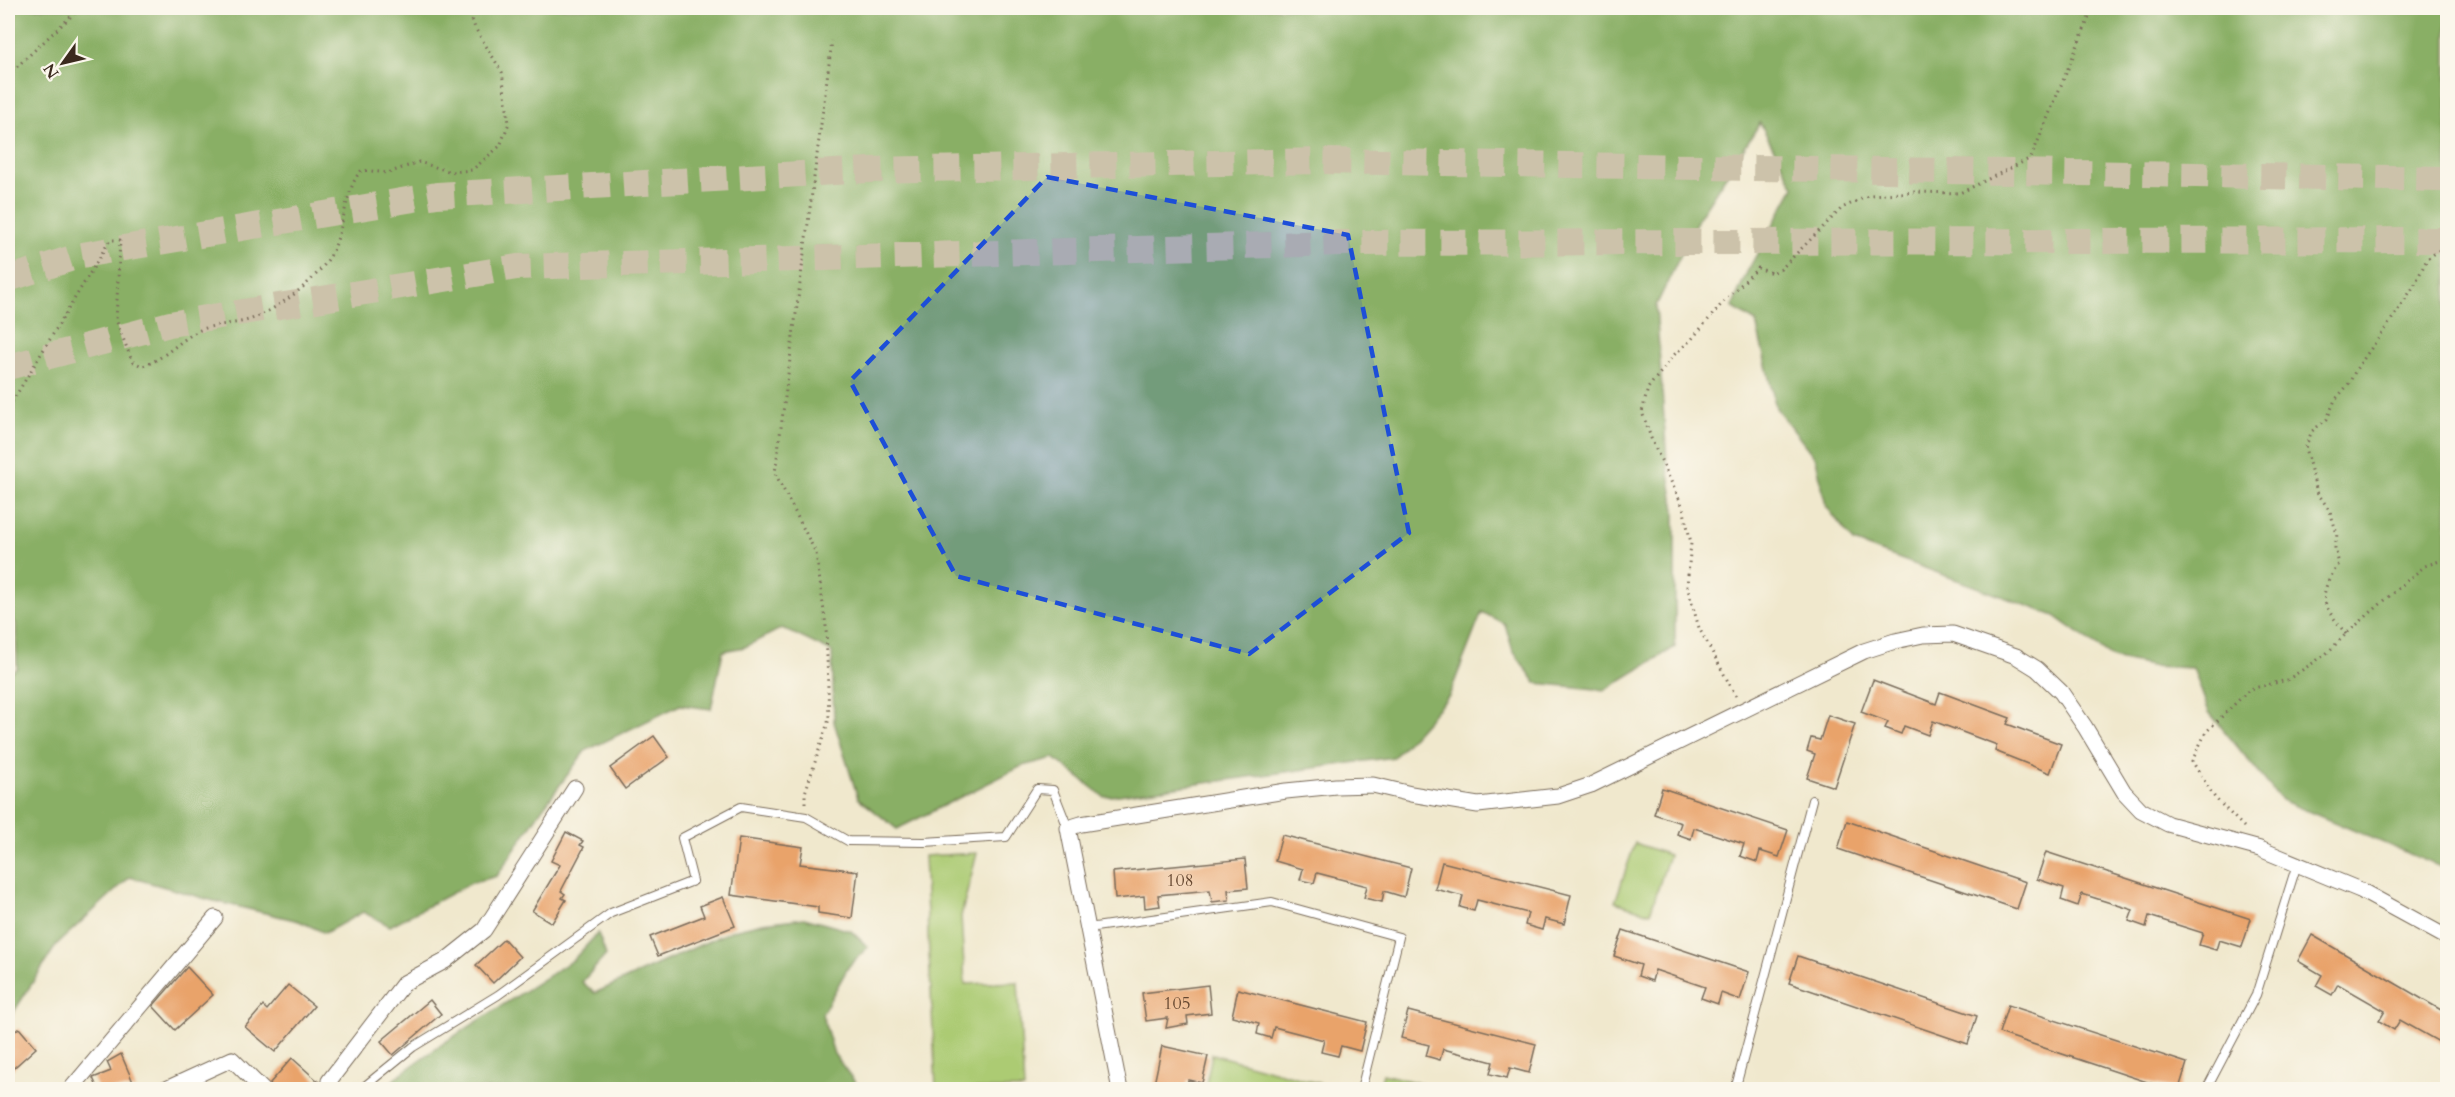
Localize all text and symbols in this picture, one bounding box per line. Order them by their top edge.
north arrow [33,33,93,93]
text: N [38,59,64,83]
house number: 108 [1166,868,1194,893]
house number: 105 [1163,991,1191,1016]

